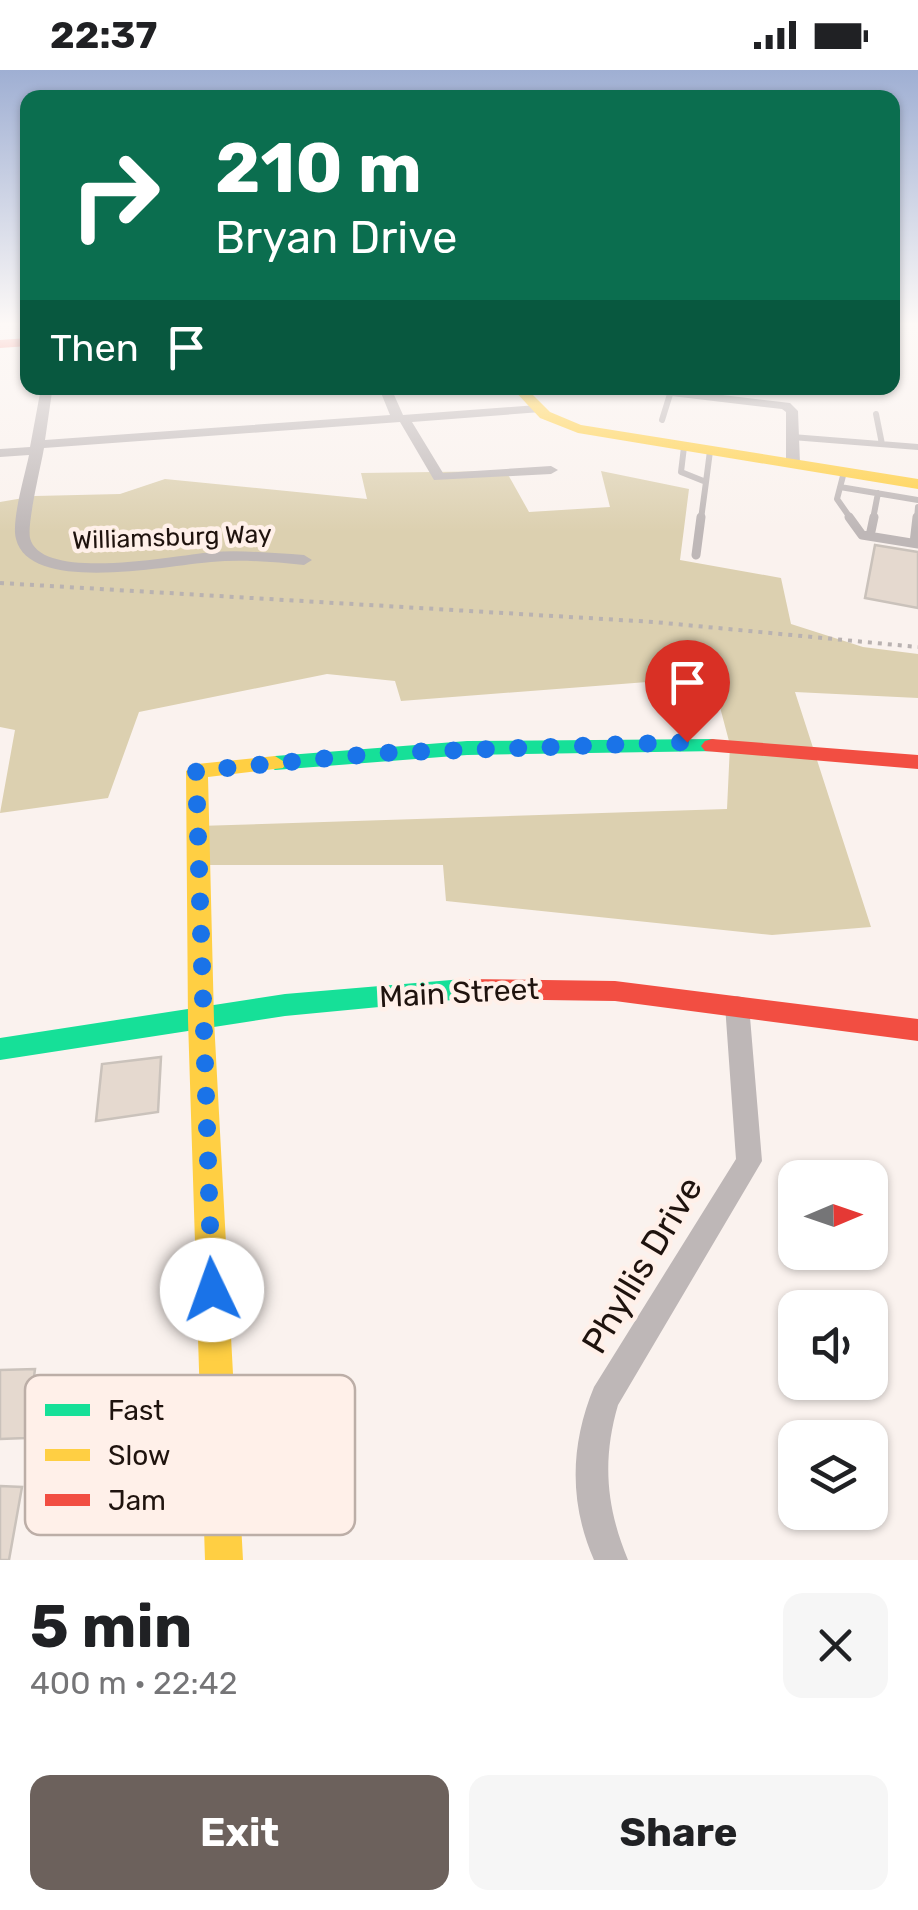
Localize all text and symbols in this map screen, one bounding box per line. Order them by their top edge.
text: 22:37 [50,12,157,58]
text: 210 m [215,127,422,210]
icon: right [50,130,180,260]
text: Bryan Drive [215,211,458,264]
icon: arrive [159,320,214,375]
text: Then [50,325,139,371]
street label: Williamsburg Way [72,519,272,555]
pin [645,640,730,743]
icon: arrive [660,655,715,710]
street label: Main Street [378,971,540,1015]
north arrow [778,1160,888,1270]
map controls [778,1160,888,1530]
street label: Phyllis Drive [573,1169,711,1361]
position arrow [160,1238,264,1342]
button: sound [778,1290,888,1400]
legend [25,1375,355,1535]
text: Fast [108,1394,164,1427]
button: layers [778,1420,888,1530]
text: Slow [108,1439,170,1472]
text: Jam [108,1484,166,1517]
text: 5 min [30,1591,192,1662]
button: close [783,1593,888,1698]
text: 400 m · 22:42 [30,1664,237,1702]
button: Exit [30,1775,449,1890]
button: Share [469,1775,888,1890]

